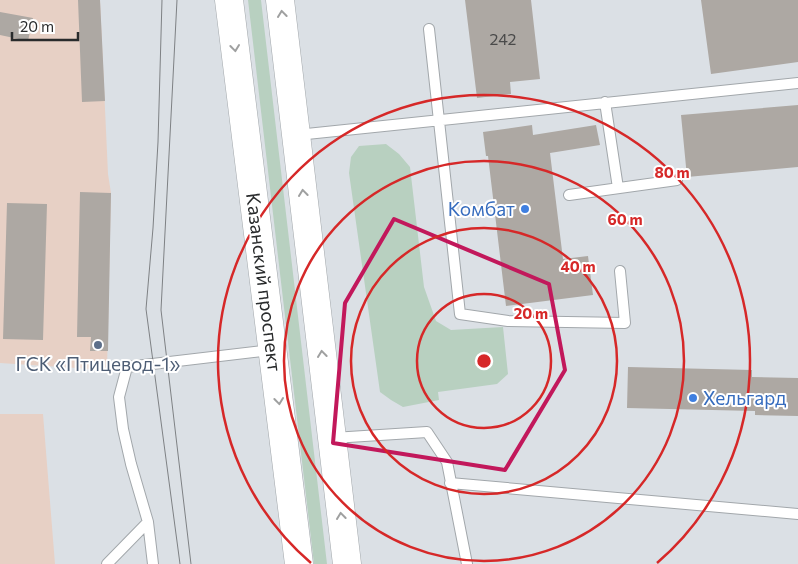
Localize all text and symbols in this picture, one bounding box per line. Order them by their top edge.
scale bar [12,10,79,42]
one-way arrow [277,10,288,18]
text: 20 m [20,17,54,35]
house number: 242 [490,29,517,48]
one-way arrow [229,45,240,53]
text: 80 m [654,163,690,181]
one-way arrow [298,189,309,197]
street label: Казанский проспект [242,191,287,373]
place label: Комбат [448,197,515,220]
marker: Комбат [519,203,531,215]
text: 60 m [607,210,643,228]
text: 40 m [560,257,596,275]
text: 20 m [514,304,548,322]
marker: ГСК «Птицевод-1» [92,339,104,351]
one-way arrow [317,350,328,358]
place label: ГСК «Птицевод-1» [16,352,181,375]
centre of rings [475,352,493,370]
place label: Хельгард [703,386,786,409]
marker: Хельгард [687,392,699,404]
one-way arrow [273,397,284,405]
one-way arrow [336,511,347,519]

